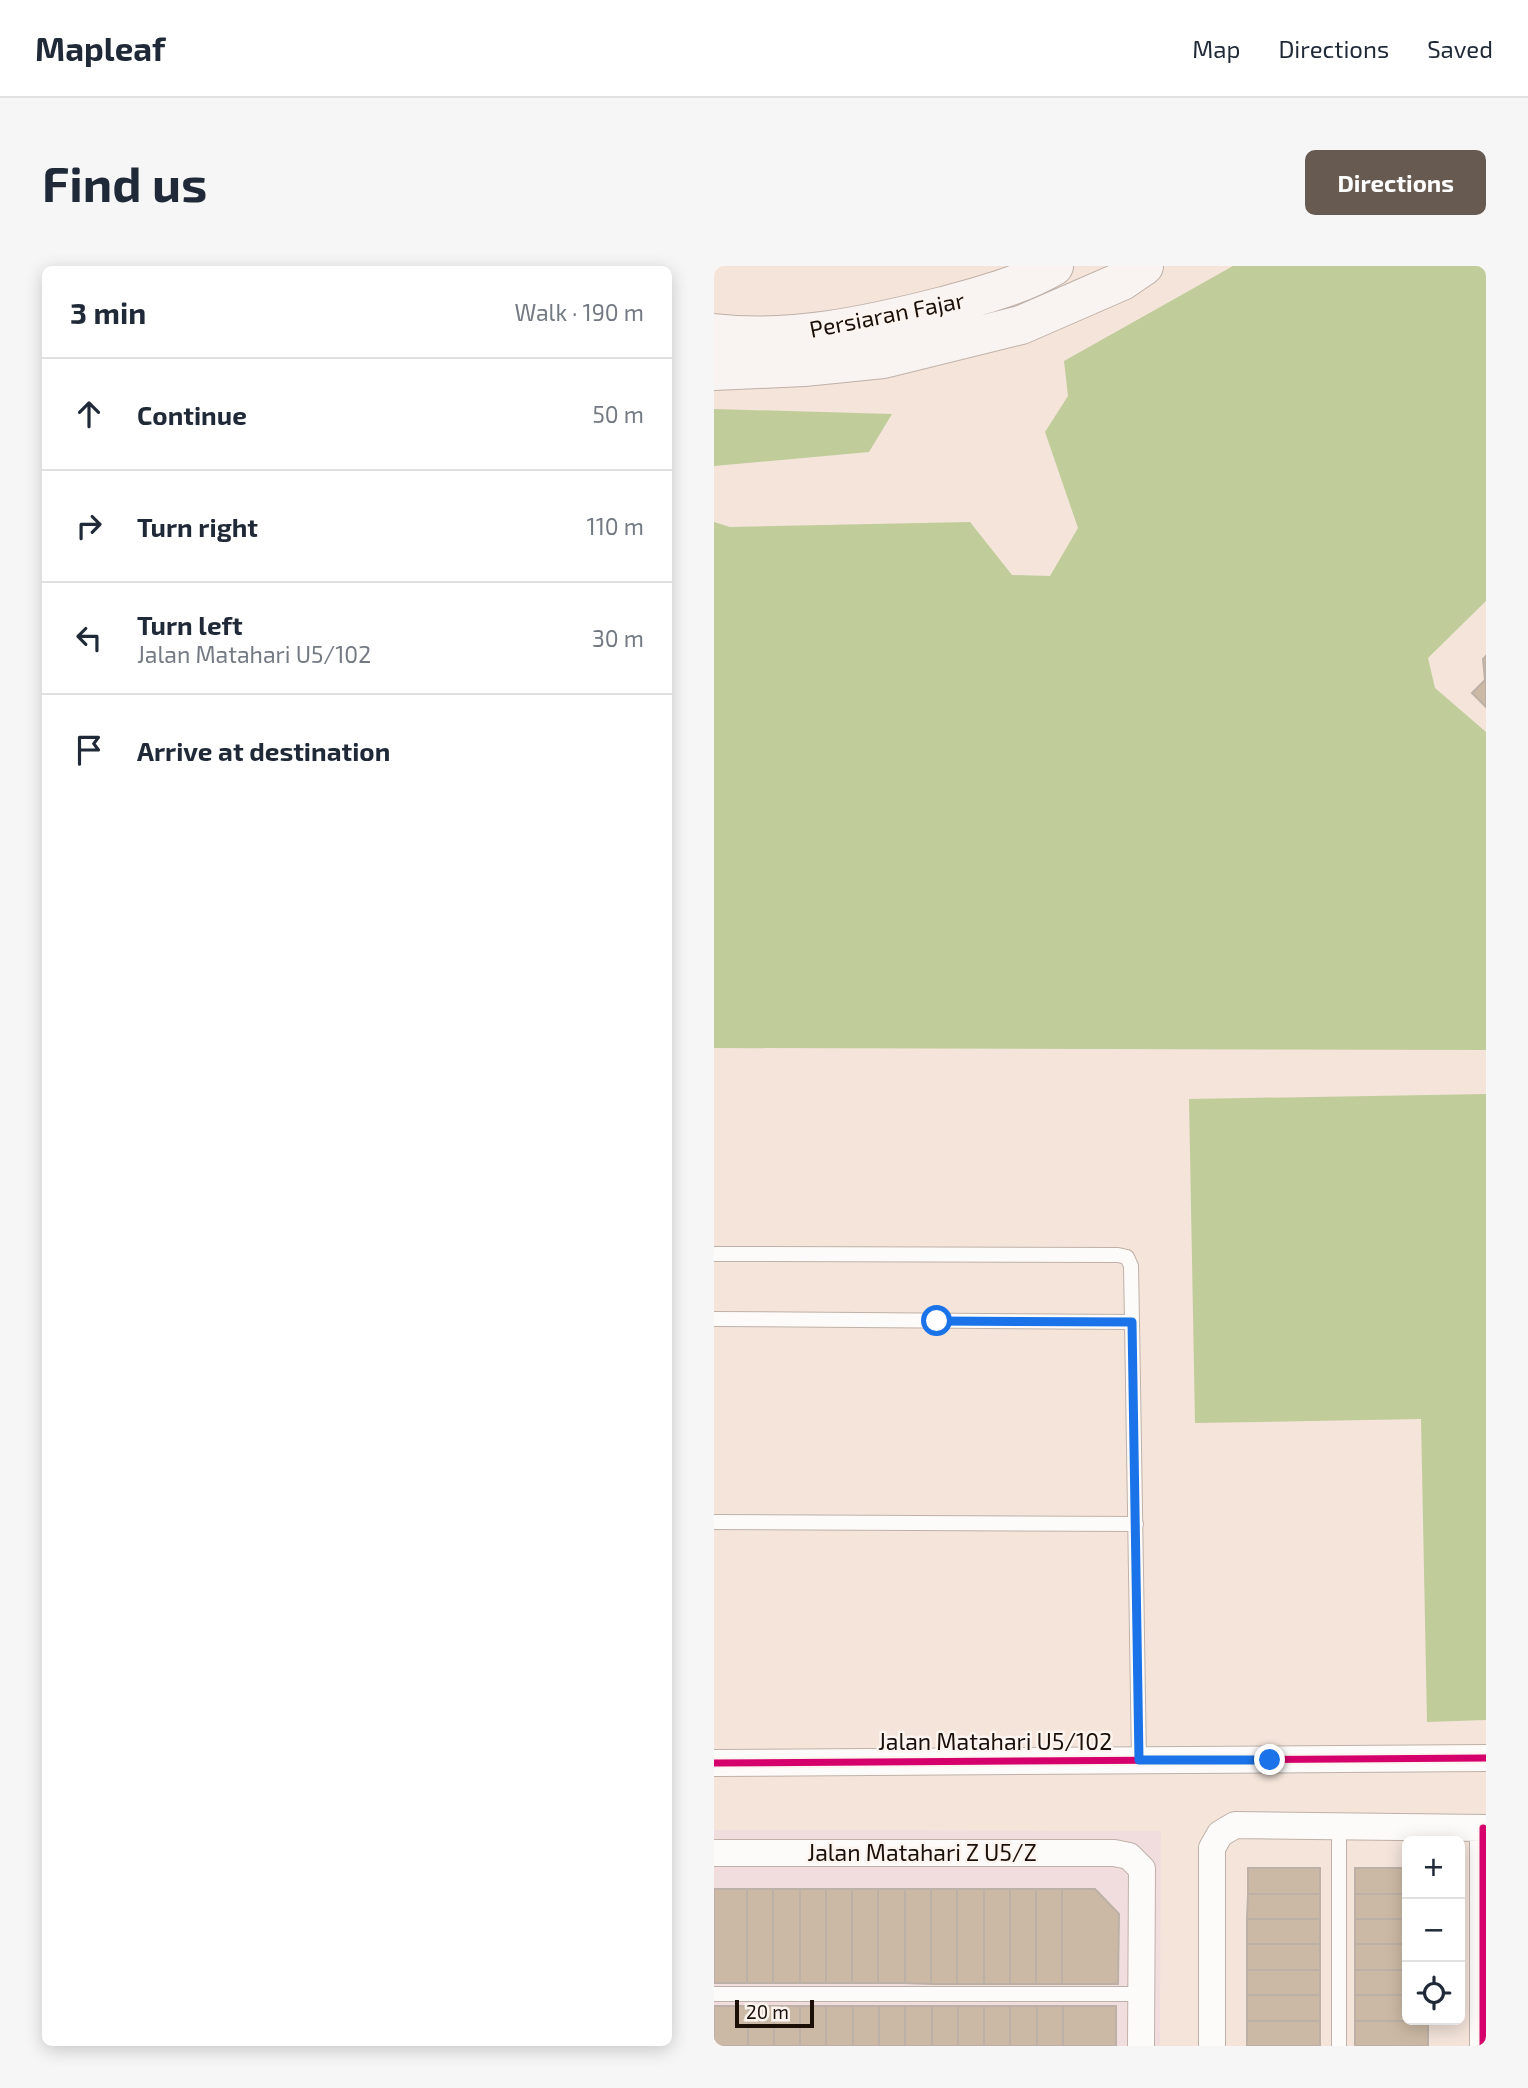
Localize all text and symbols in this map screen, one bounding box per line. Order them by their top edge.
text: Mapleaf [35,28,165,68]
text: Map [1192,34,1240,63]
text: Directions [1278,34,1389,63]
text: Saved [1427,34,1493,63]
button: Directions [1305,150,1486,215]
text: Find us [42,153,207,212]
street label: Persiaran Fajar [807,285,967,343]
text: 3 min [70,294,146,330]
text: Walk · 190 m [514,298,644,326]
icon: ahead [70,395,108,433]
text: Continue [137,399,247,430]
text: 50 m [593,400,644,428]
icon: right [70,507,108,545]
text: Turn right [137,511,258,542]
text: 110 m [587,512,644,540]
text: Turn left [137,609,243,640]
icon: left [70,619,108,657]
text: 30 m [592,624,644,652]
text: Jalan Matahari U5/102 [137,640,371,668]
icon: arrive [70,731,108,769]
text: Arrive at destination [137,735,390,766]
route start [921,1305,952,1336]
street label: Jalan Matahari U5/102 [878,1727,1112,1755]
route end [1254,1744,1285,1775]
map controls [1402,1836,1465,2025]
button: + [1402,1836,1465,1899]
street label: Jalan Matahari Z U5/Z [807,1838,1037,1866]
button: − [1402,1899,1465,1962]
button: locate [1402,1962,1465,2025]
scale bar [735,1997,814,2029]
text: 20 m [746,2000,789,2023]

